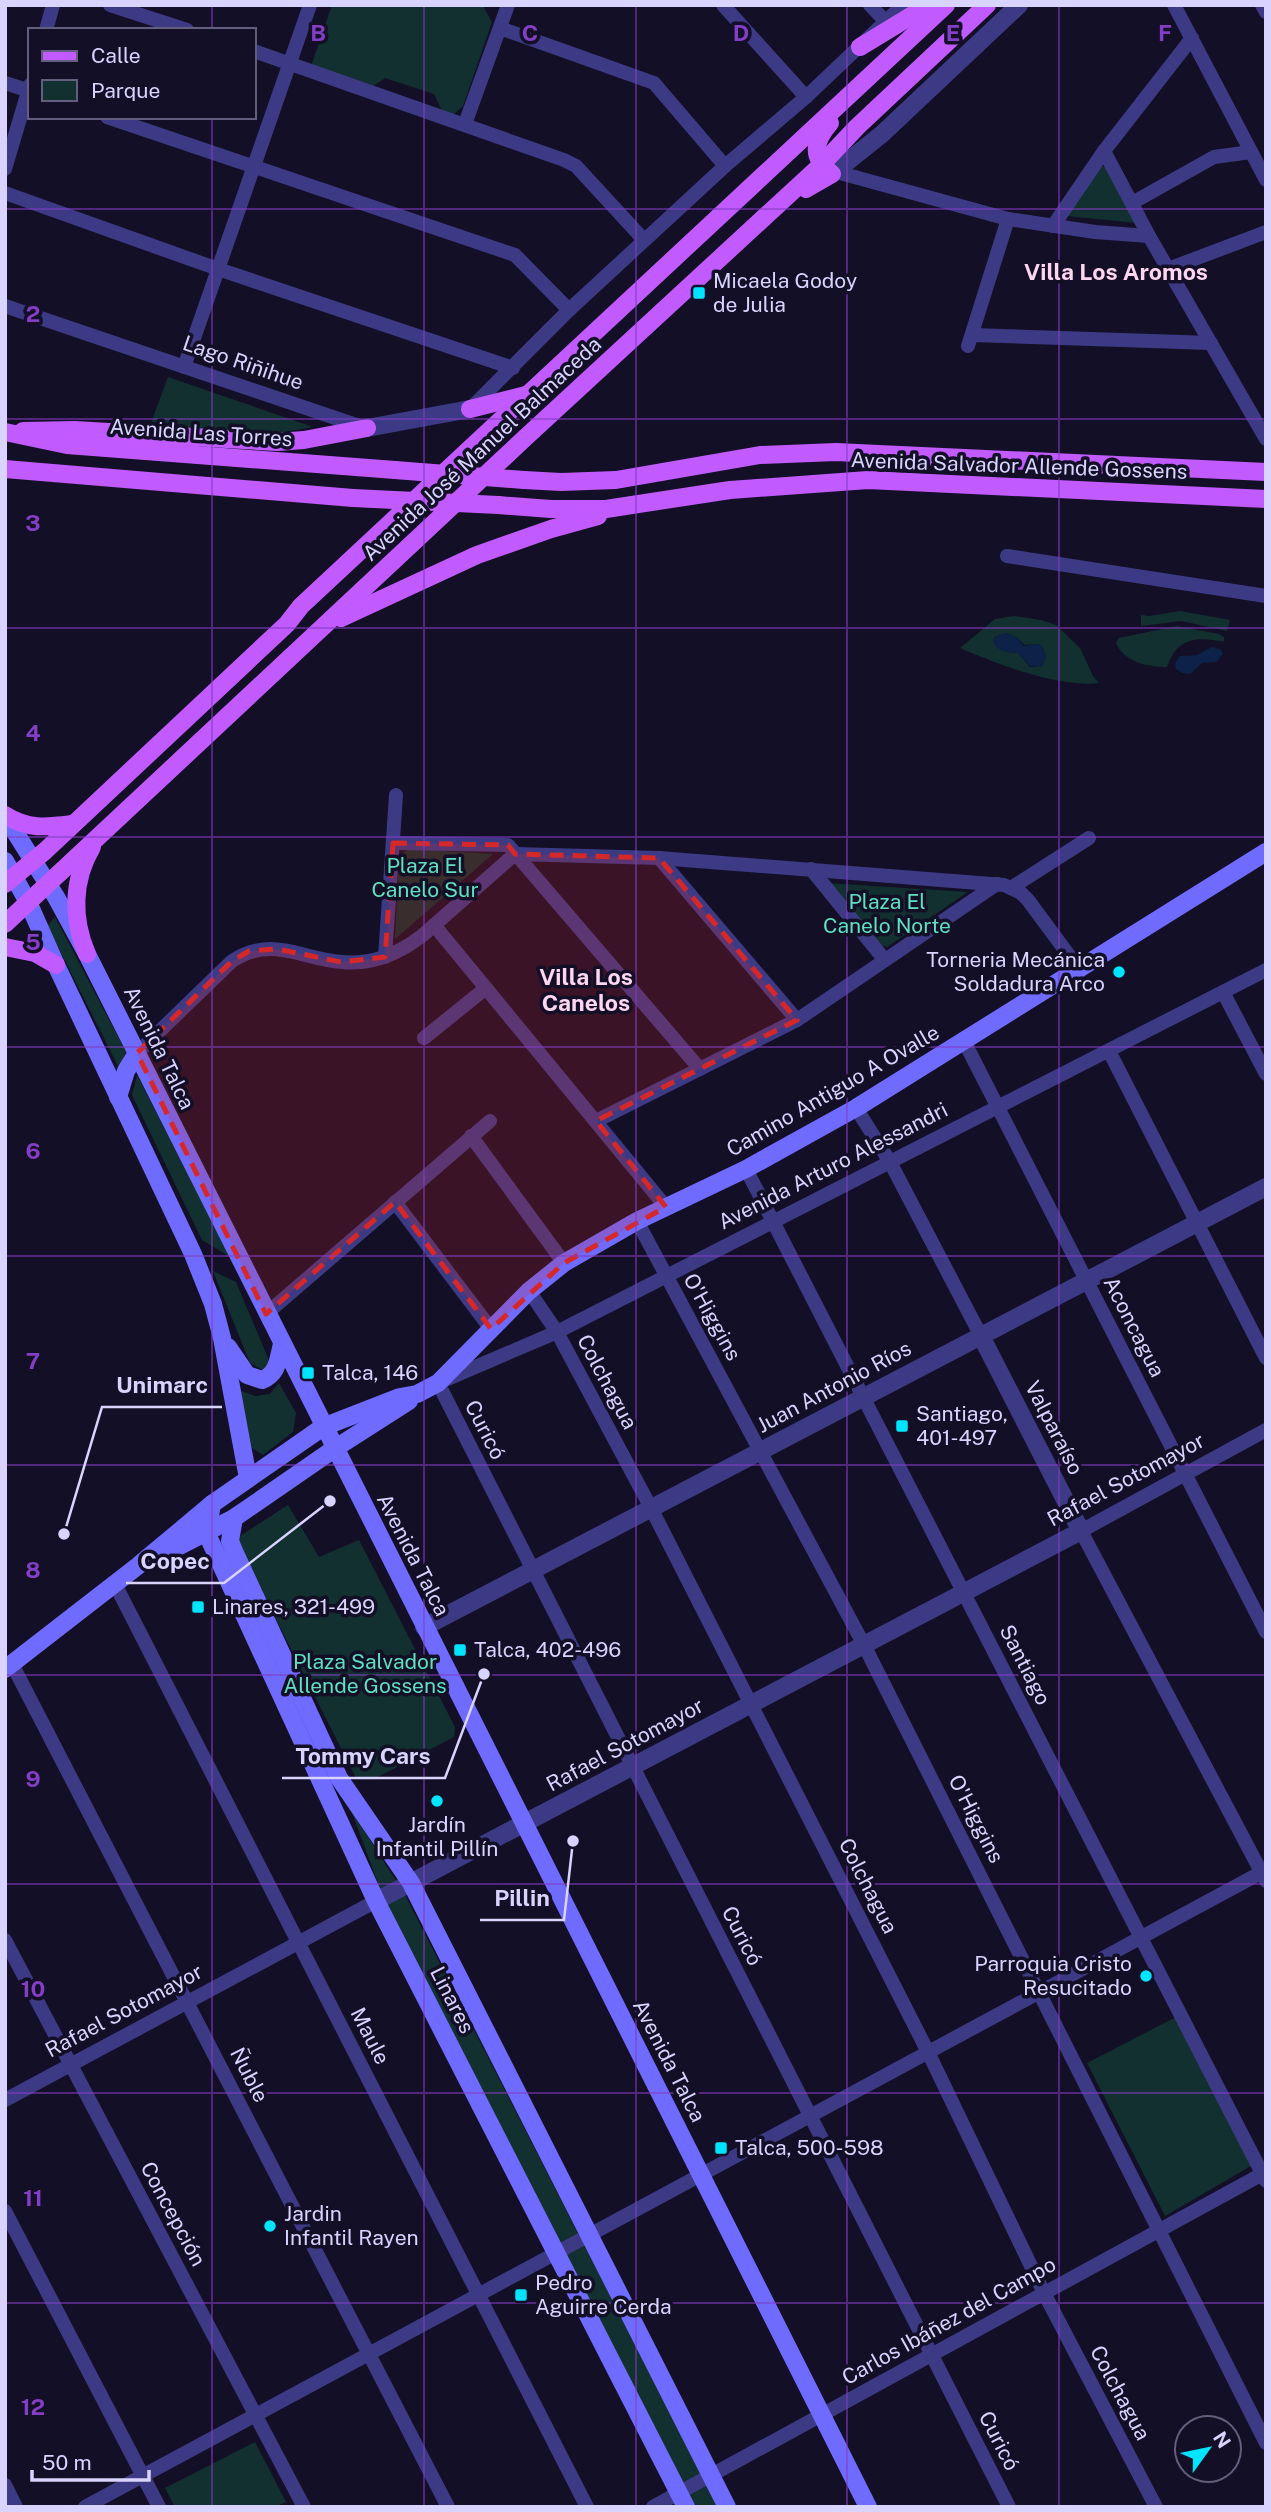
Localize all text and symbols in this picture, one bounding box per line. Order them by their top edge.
text: B [310,19,326,46]
text: C [522,19,538,46]
text: D [733,19,749,46]
text: E [946,19,960,46]
text: F [1158,19,1172,46]
legend [28,28,256,119]
text: Calle [91,43,141,68]
text: Parque [91,78,160,103]
district label: Villa Los Aromos [1024,258,1208,285]
place label: Micaela Godoy de Julia [713,268,857,317]
marker: Micaela Godoy de Julia [691,285,707,301]
text: 2 [26,300,40,327]
street label: Lago Riñihue [180,330,307,395]
street label: Avenida José Manuel Balmaceda [357,331,606,566]
street label: Avenida Las Torres [109,414,293,451]
street label: Avenida Salvador Allende Gossens [850,447,1188,484]
text: 3 [25,509,41,536]
text: 4 [25,719,41,746]
park label: Plaza El Canelo Sur [371,853,479,902]
park label: Plaza El Canelo Norte [823,889,951,938]
text: 5 [25,928,41,955]
place label: Torneria Mecánica Soldadura Arco [926,947,1105,996]
district label: Villa Los Canelos [539,963,633,1016]
marker: Torneria Mecánica Soldadura Arco [1111,964,1127,980]
street label: Avenida Talca [119,982,200,1114]
street label: Camino Antiguo A Ovalle [722,1019,943,1162]
street label: Avenida Arturo Alessandri [714,1097,952,1234]
text: 6 [25,1137,41,1164]
street label: O'Higgins [678,1269,747,1365]
street label: Aconcagua [1098,1272,1170,1381]
street label: Colchagua [572,1330,643,1433]
street label: Juan Antonio Ríos [752,1335,915,1438]
text: 7 [26,1347,40,1374]
place label: Talca, 146 [322,1360,418,1385]
callout: Unimarc [102,1363,222,1407]
marker: Talca, 146 [300,1365,316,1381]
text: Unimarc [116,1371,208,1398]
street label: Valparaíso [1020,1377,1089,1479]
street label: Curicó [460,1396,511,1464]
place label: Santiago, 401-497 [916,1401,1008,1450]
marker: Santiago, 401-497 [894,1418,910,1434]
street label: Rafael Sotomayor [1043,1428,1209,1532]
street label: Avenida Talca [372,1489,455,1620]
callout: Copec [126,1539,224,1583]
text: Copec [140,1547,210,1574]
text: 8 [25,1556,41,1583]
place label: Linares, 321-499 [212,1594,375,1619]
marker: Linares, 321-499 [190,1599,206,1615]
street label: Santiago [995,1620,1056,1709]
place label: Talca, 402-496 [474,1637,621,1662]
marker: Talca, 402-496 [452,1642,468,1658]
park label: Plaza Salvador Allende Gossens [283,1649,447,1698]
street label: Rafael Sotomayor [542,1693,708,1797]
callout: Tommy Cars [282,1734,445,1778]
text: Tommy Cars [295,1742,431,1769]
text: 9 [25,1765,41,1792]
street label: O'Higgins [944,1770,1009,1867]
marker: Jardín Infantil Pillín [429,1793,445,1809]
place label: Jardín Infantil Pillín [376,1812,498,1861]
street label: Colchagua [834,1834,903,1938]
callout: Pillin [480,1876,564,1920]
text: Pillin [494,1884,550,1911]
street label: Curicó [717,1902,768,1970]
place label: Parroquia Cristo Resucitado [974,1951,1132,2000]
street label: Rafael Sotomayor [41,1959,207,2063]
street label: Linares [425,1962,480,2037]
marker: Parroquia Cristo Resucitado [1138,1968,1154,1984]
text: 10 [21,1975,45,2002]
street label: Avenida Talca [628,1995,711,2126]
street label: Maule [346,2003,395,2068]
street label: Ñuble [225,2043,274,2106]
place label: Talca, 500-598 [735,2135,884,2160]
marker: Talca, 500-598 [713,2140,729,2156]
street label: Concepción [135,2157,211,2270]
text: 11 [23,2184,43,2211]
place label: Jardin Infantil Rayen [284,2201,419,2250]
marker: Jardin Infantil Rayen [262,2218,278,2234]
street label: Carlos Ibáñez del Campo [838,2251,1060,2390]
place label: Pedro Aguirre Cerda [535,2270,672,2319]
marker: Pedro Aguirre Cerda [513,2287,529,2303]
street label: Colchagua [1085,2341,1156,2444]
text: 12 [21,2393,45,2420]
street label: Curicó [974,2407,1025,2475]
north arrow [1173,2414,1243,2484]
text: N [1209,2428,1236,2452]
scale bar [32,2438,149,2482]
text: 50 m [42,2450,92,2475]

